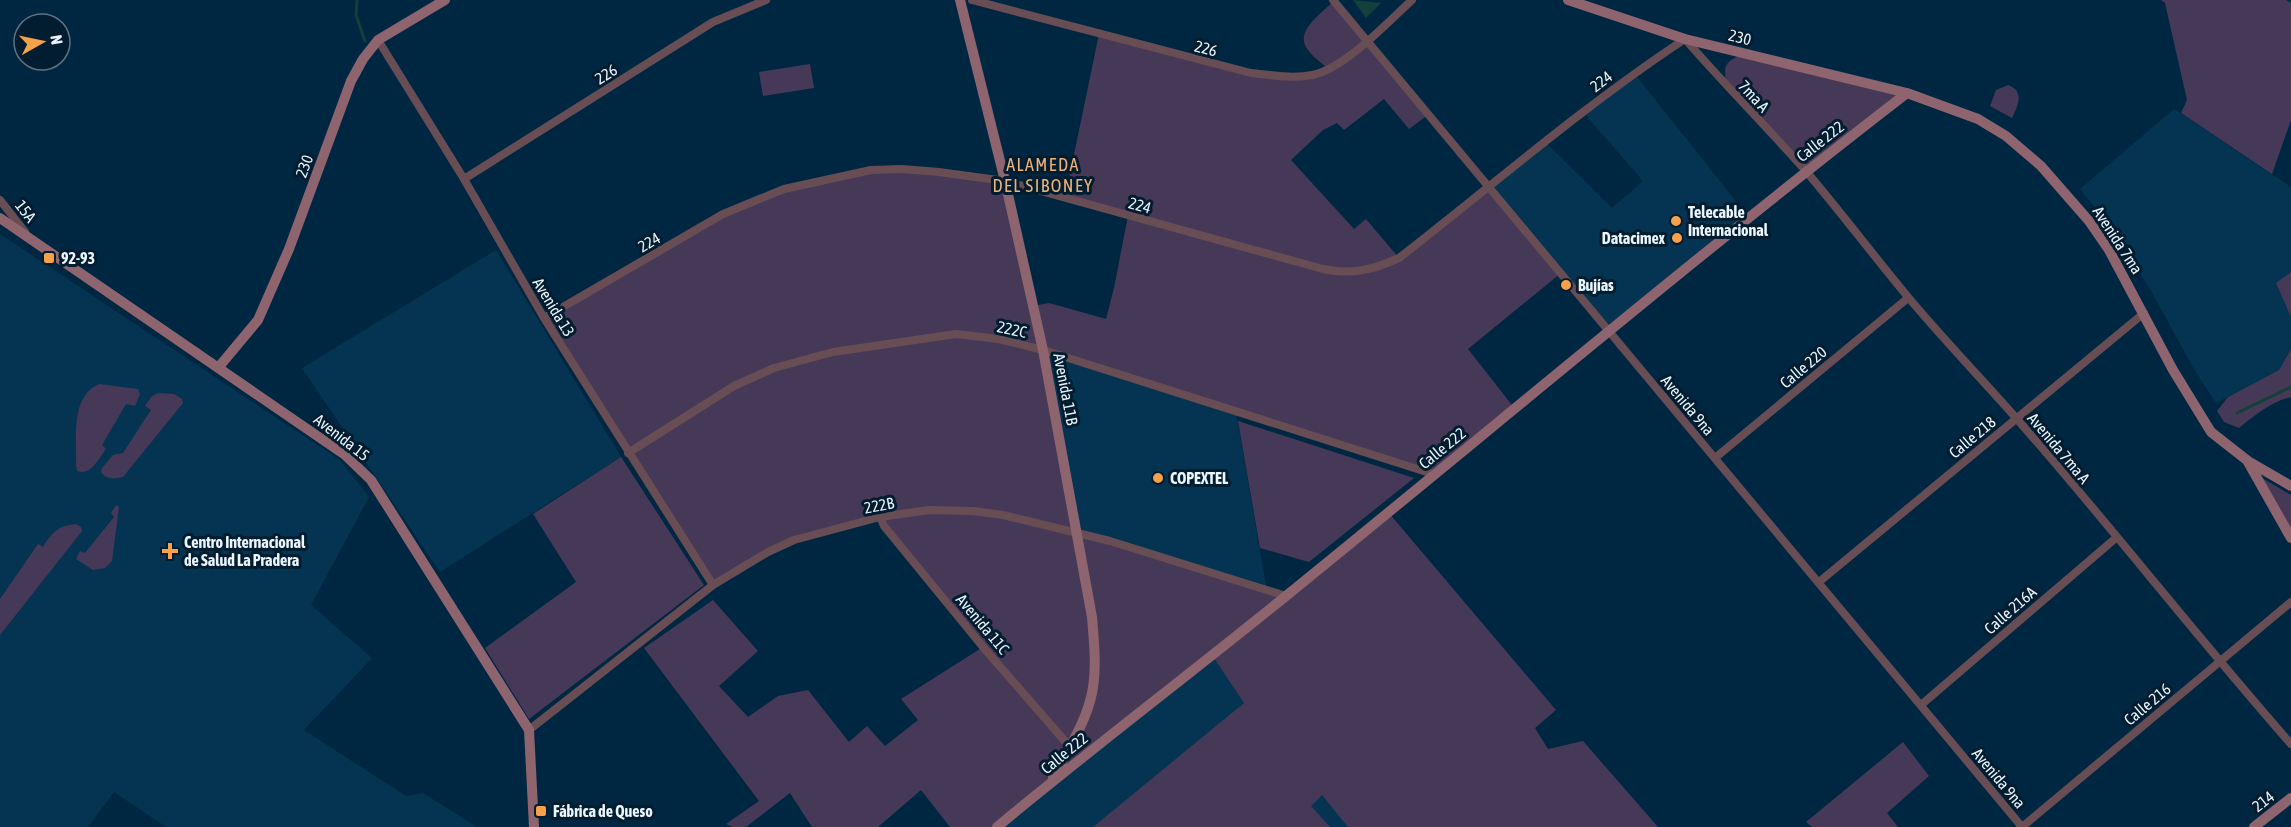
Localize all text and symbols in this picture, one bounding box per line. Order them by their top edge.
north arrow [12,12,72,72]
street label: 230 [1727,26,1753,48]
text: N [47,34,66,46]
street label: 226 [1193,36,1219,60]
street label: 226 [592,60,620,88]
street label: 224 [1587,67,1615,95]
street label: 7ma A [1735,77,1773,116]
street label: Calle 222 [1793,117,1847,165]
street label: 230 [292,152,316,180]
district label: ALAMEDA DEL SIBONEY [992,154,1094,196]
street label: 224 [1127,193,1153,217]
street label: 15A [12,196,40,226]
place label: Telecable Internacional [1688,203,1769,239]
street label: Avenida 7ma [2090,203,2146,277]
marker: Telecable Internacional [1669,214,1683,228]
street label: 224 [635,229,663,255]
place label: Datacimex [1602,229,1666,247]
marker: Datacimex [1670,231,1684,245]
place label: 92-93 [61,249,95,267]
marker: 92-93 [42,251,56,265]
street label: Avenida 13 [529,274,579,340]
place label: Bujías [1578,276,1614,294]
marker: Bujías [1559,278,1573,292]
street label: 222C [996,317,1028,341]
street label: Calle 220 [1776,342,1830,392]
street label: Avenida 11B [1050,352,1082,427]
street label: Avenida 9na [1658,371,1718,439]
street label: Avenida 7ma A [2024,409,2094,487]
street label: Avenida 15 [311,410,373,464]
street label: Calle 218 [1945,412,1999,462]
street label: Calle 222 [1415,424,1469,472]
place label: COPEXTEL [1170,469,1229,487]
marker: COPEXTEL [1151,471,1165,485]
street label: 222B [862,493,896,517]
place label: Centro Internacional de Salud La Pradera [184,533,306,569]
marker: Centro Internacional de Salud La Pradera [161,542,179,560]
street label: Calle 216A [1980,583,2040,637]
street label: Avenida 11C [953,590,1013,658]
street label: Calle 216 [2120,679,2174,729]
street label: Calle 222 [1037,729,1091,777]
street label: Avenida 9na [1969,744,2029,812]
street label: 214 [2249,787,2277,815]
place label: Fábrica de Queso [553,802,653,820]
marker: Fábrica de Queso [534,804,548,818]

